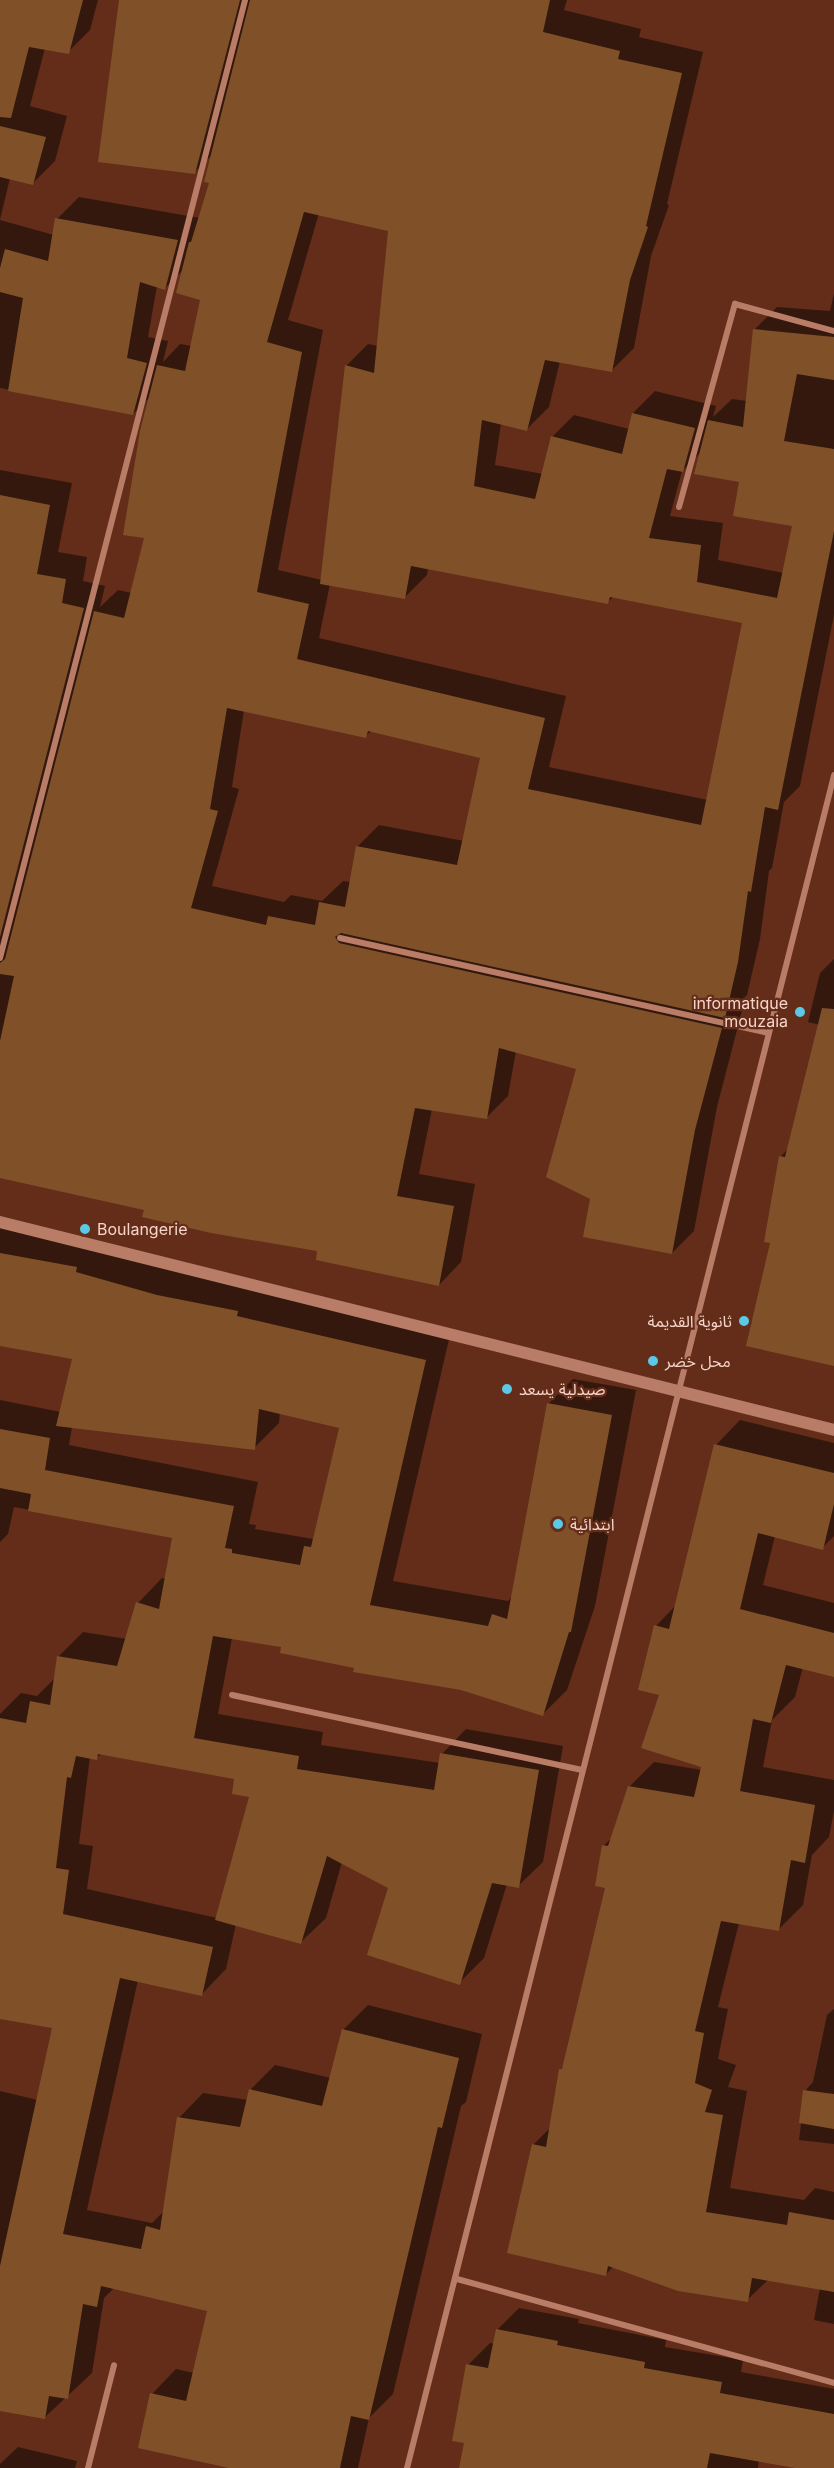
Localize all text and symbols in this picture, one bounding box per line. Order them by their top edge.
place label: informatique mouzaia [693,993,788,1031]
marker: informatique mouzaia [793,1005,807,1019]
place label: Boulangerie [97,1219,187,1239]
marker: Boulangerie [78,1222,92,1236]
place label: ثانوية القديمة [647,1311,732,1331]
marker: ثانوية القديمة [737,1314,751,1328]
place label: محل خضر [665,1351,731,1371]
marker: محل خضر [646,1354,660,1368]
place label: صيدلية يسعد [519,1379,606,1399]
marker: صيدلية يسعد [500,1382,514,1396]
place label: ابتدائية [570,1514,614,1534]
marker: ابتدائية [551,1517,565,1531]

